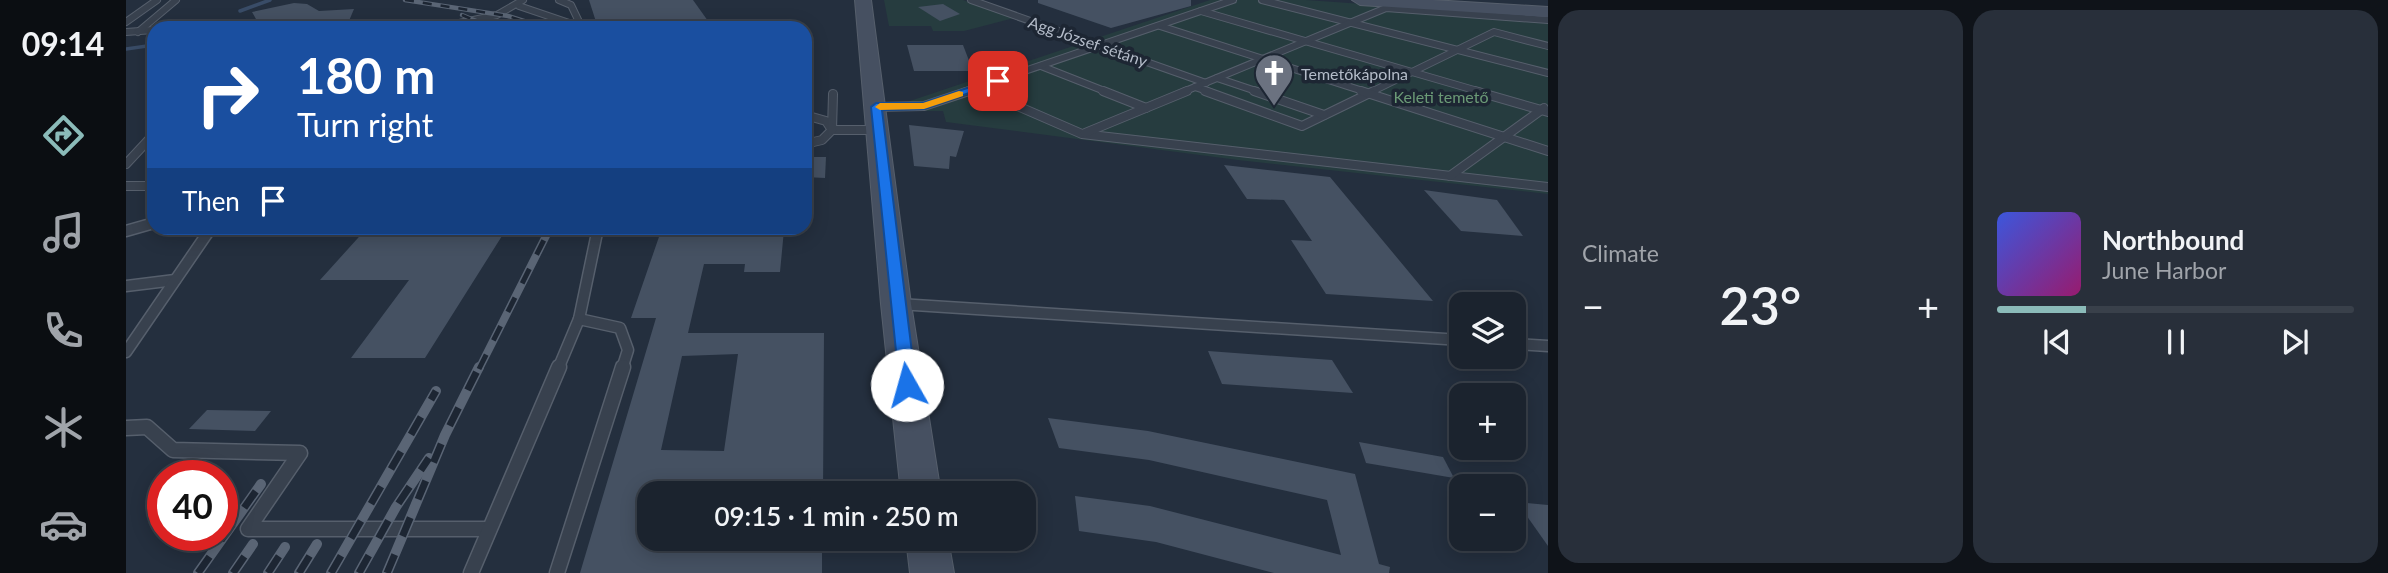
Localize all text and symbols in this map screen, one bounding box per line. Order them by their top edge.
street label: Agg József sétány [1026,12,1151,70]
text: 09:14 [22,24,104,63]
text: 180 m [297,46,435,104]
icon: right [182,49,273,140]
pin [968,51,1028,111]
church icon: Temetőkápolna [1253,52,1295,107]
icon: arrive [979,62,1017,100]
place label: Temetőkápolna [1301,64,1408,83]
park label: Keleti temető [1393,87,1489,106]
text: Turn right [297,105,433,144]
icon: directions [39,111,88,160]
icon: arrive [254,182,292,220]
text: Then [182,185,240,217]
icon: music [39,208,88,257]
text: Northbound [2102,224,2244,256]
text: Climate [1582,239,1659,267]
text: June Harbor [2102,256,2226,284]
text: 23° [1720,274,1801,336]
text: − [1582,283,1604,329]
text: + [1917,283,1939,329]
map controls [1449,292,1526,551]
button: layers [1449,292,1526,369]
icon: phone [39,306,88,355]
icon: previous [2038,323,2076,361]
icon: pause [2157,323,2195,361]
icon: next [2276,323,2314,361]
position arrow [870,348,944,422]
button: + [1449,383,1526,460]
icon: climate [39,403,88,452]
speed limit sign: 40 [147,460,238,551]
button: − [1449,474,1526,551]
icon: car [39,500,88,549]
text: 09:15 · 1 min · 250 m [714,500,959,532]

